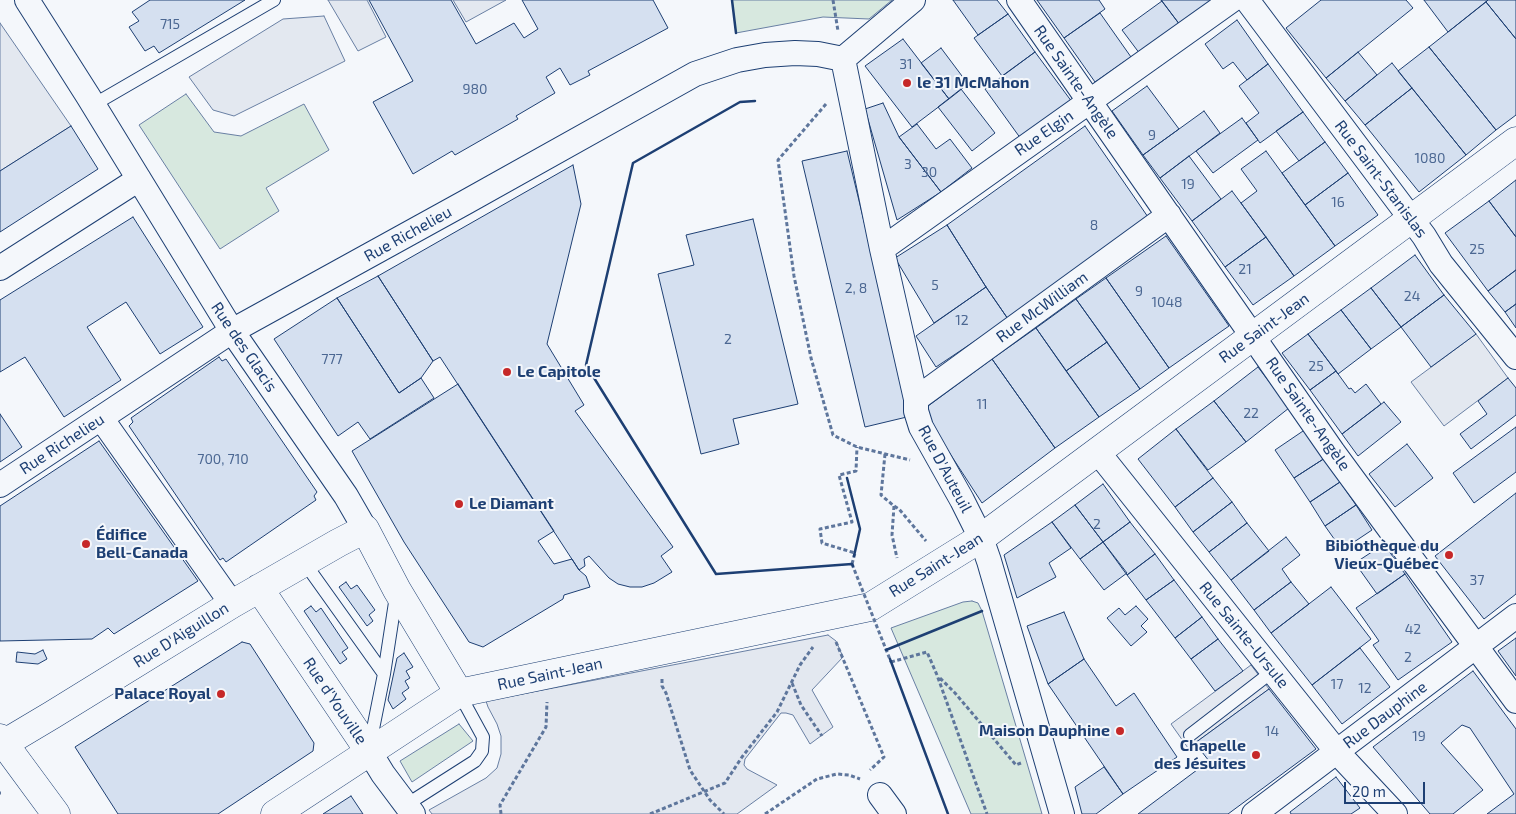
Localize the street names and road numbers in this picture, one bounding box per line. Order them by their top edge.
street label: Rue Sainte-Angèle [1030,22,1122,142]
street label: Rue Elgin [1011,106,1077,160]
street label: Rue Saint-Stanislas [1331,117,1431,241]
street label: Rue Richelieu [361,202,455,266]
street label: Rue McWilliam [992,267,1092,347]
street label: Rue Saint-Jean [1215,289,1313,367]
street label: Rue des Glacis [207,298,281,396]
street label: Rue Sainte-Angèle [1262,354,1354,474]
street label: Rue Richelieu [16,409,108,479]
street label: Rue D'Auteuil [914,422,976,516]
street label: Rue Saint-Jean [886,529,986,601]
street label: Rue Sainte-Ursule [1195,578,1293,692]
street label: Rue D'Aiguillon [130,598,232,672]
street label: Rue Saint-Jean [496,653,604,695]
street label: Rue d'Youville [299,654,371,748]
street label: Rue Dauphine [1339,677,1431,753]

